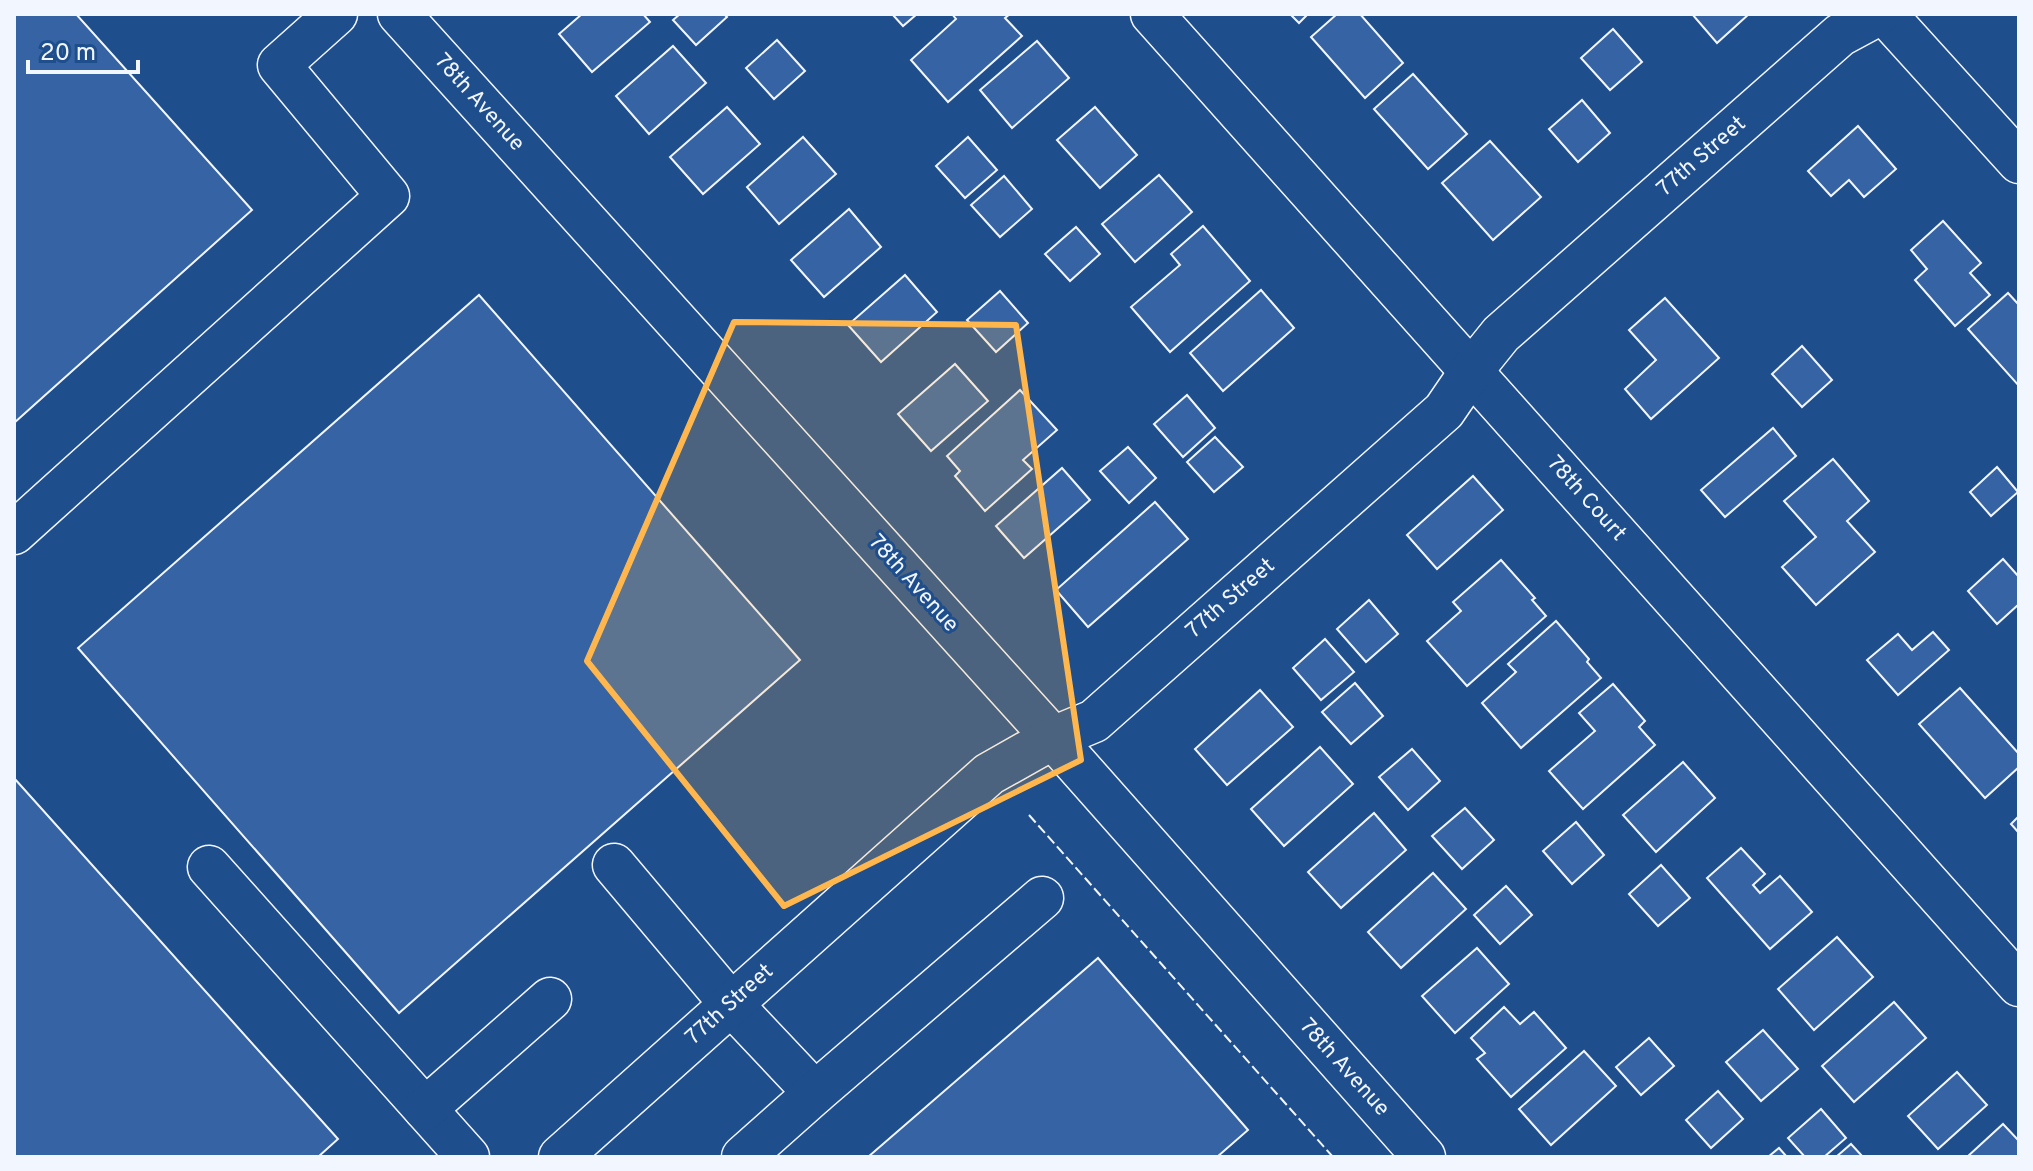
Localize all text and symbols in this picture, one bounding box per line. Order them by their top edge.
scale bar [28,24,138,74]
text: 20 m [40,39,96,69]
street label: 78th Avenue [428,49,530,157]
street label: 77th Street [1652,111,1752,203]
street label: 78th Court [1541,451,1631,547]
street label: 78th Avenue [862,530,964,638]
street label: 77th Street [1181,553,1281,645]
street label: 77th Street [680,958,780,1052]
street label: 78th Avenue [1293,1014,1395,1122]

